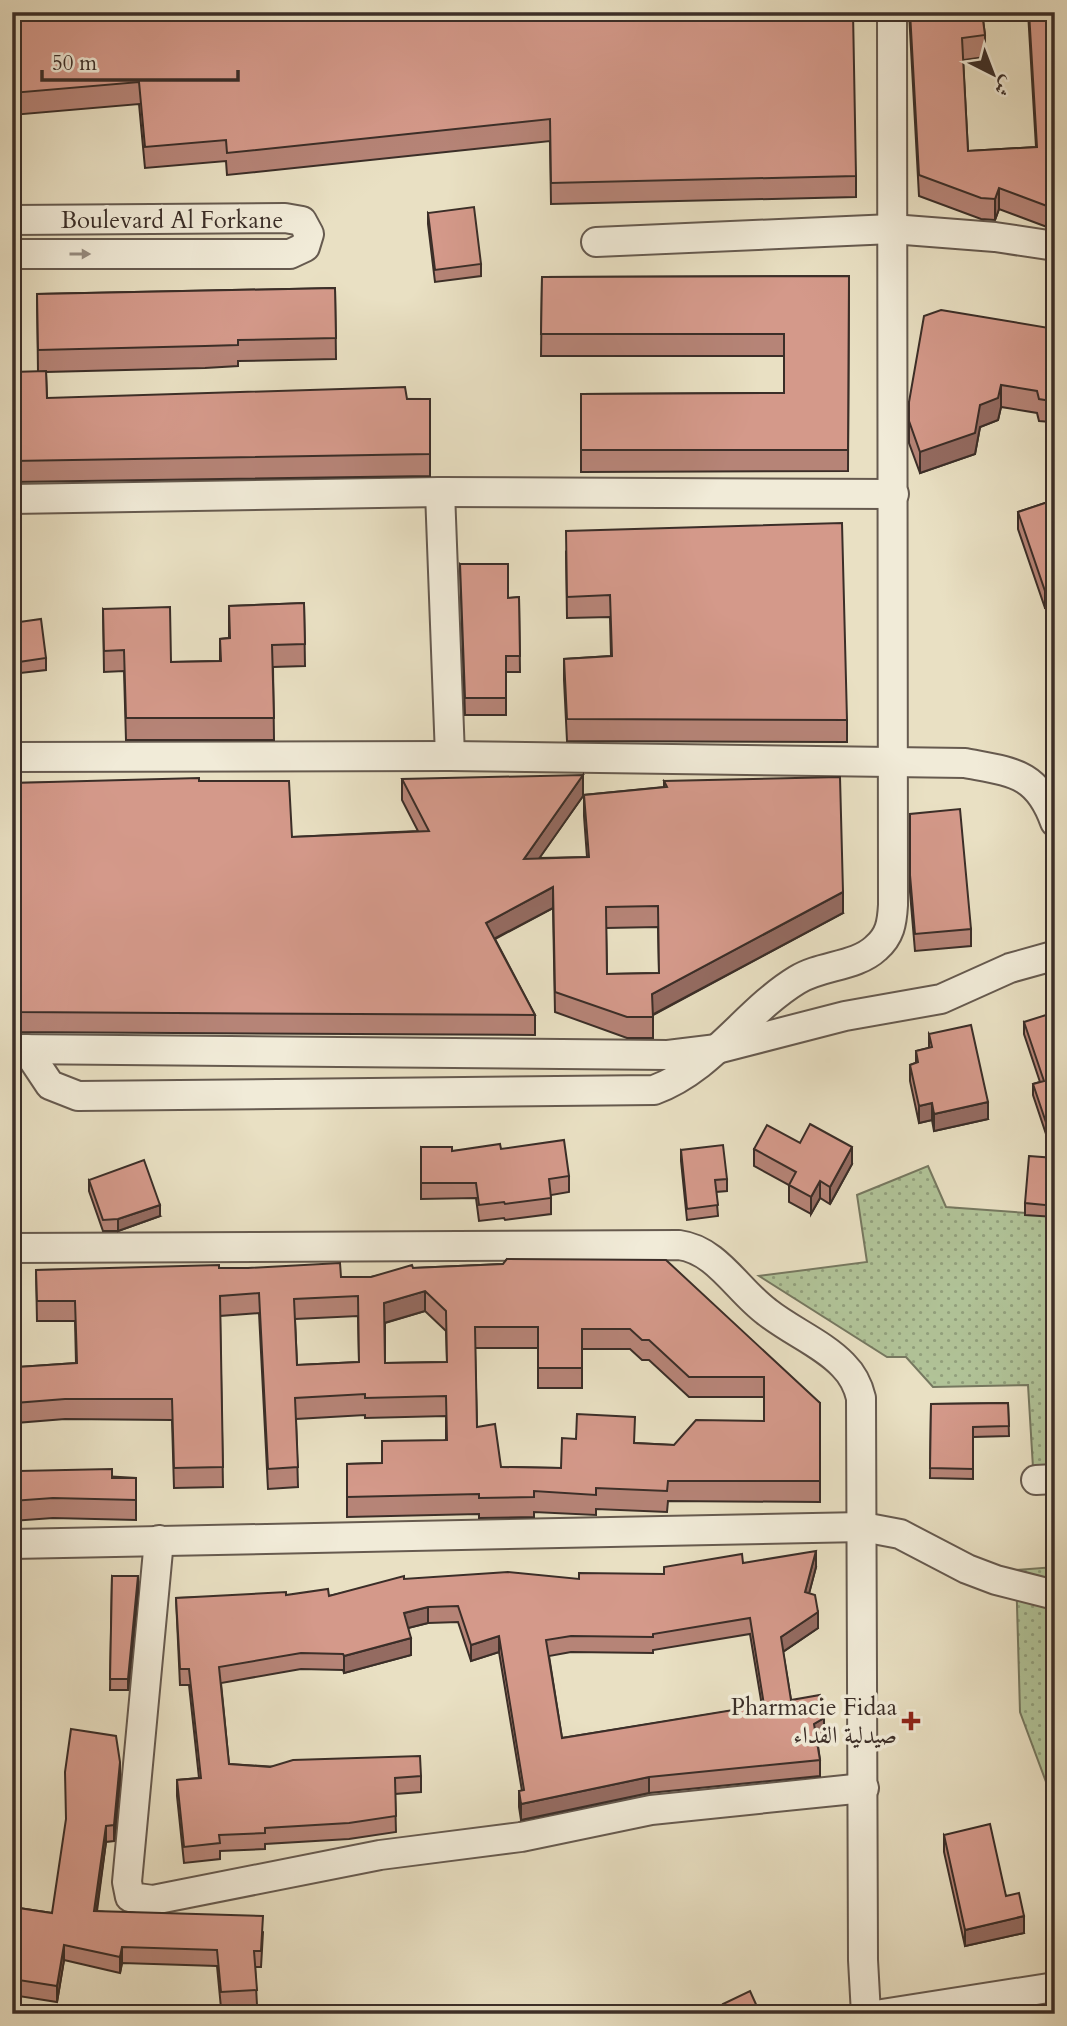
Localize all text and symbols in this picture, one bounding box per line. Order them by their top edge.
scale bar [42,38,238,82]
north arrow [958,38,1028,108]
text: 50 m [52,49,97,78]
text: ش [988,70,1019,102]
street label: Boulevard Al Forkane [61,204,283,237]
one-way arrow [70,248,92,260]
place label: Pharmacie Fidaa صيدلية الفداء [731,1691,898,1752]
marker: Pharmacie Fidaa صيدلية الفداء [903,1713,919,1729]

